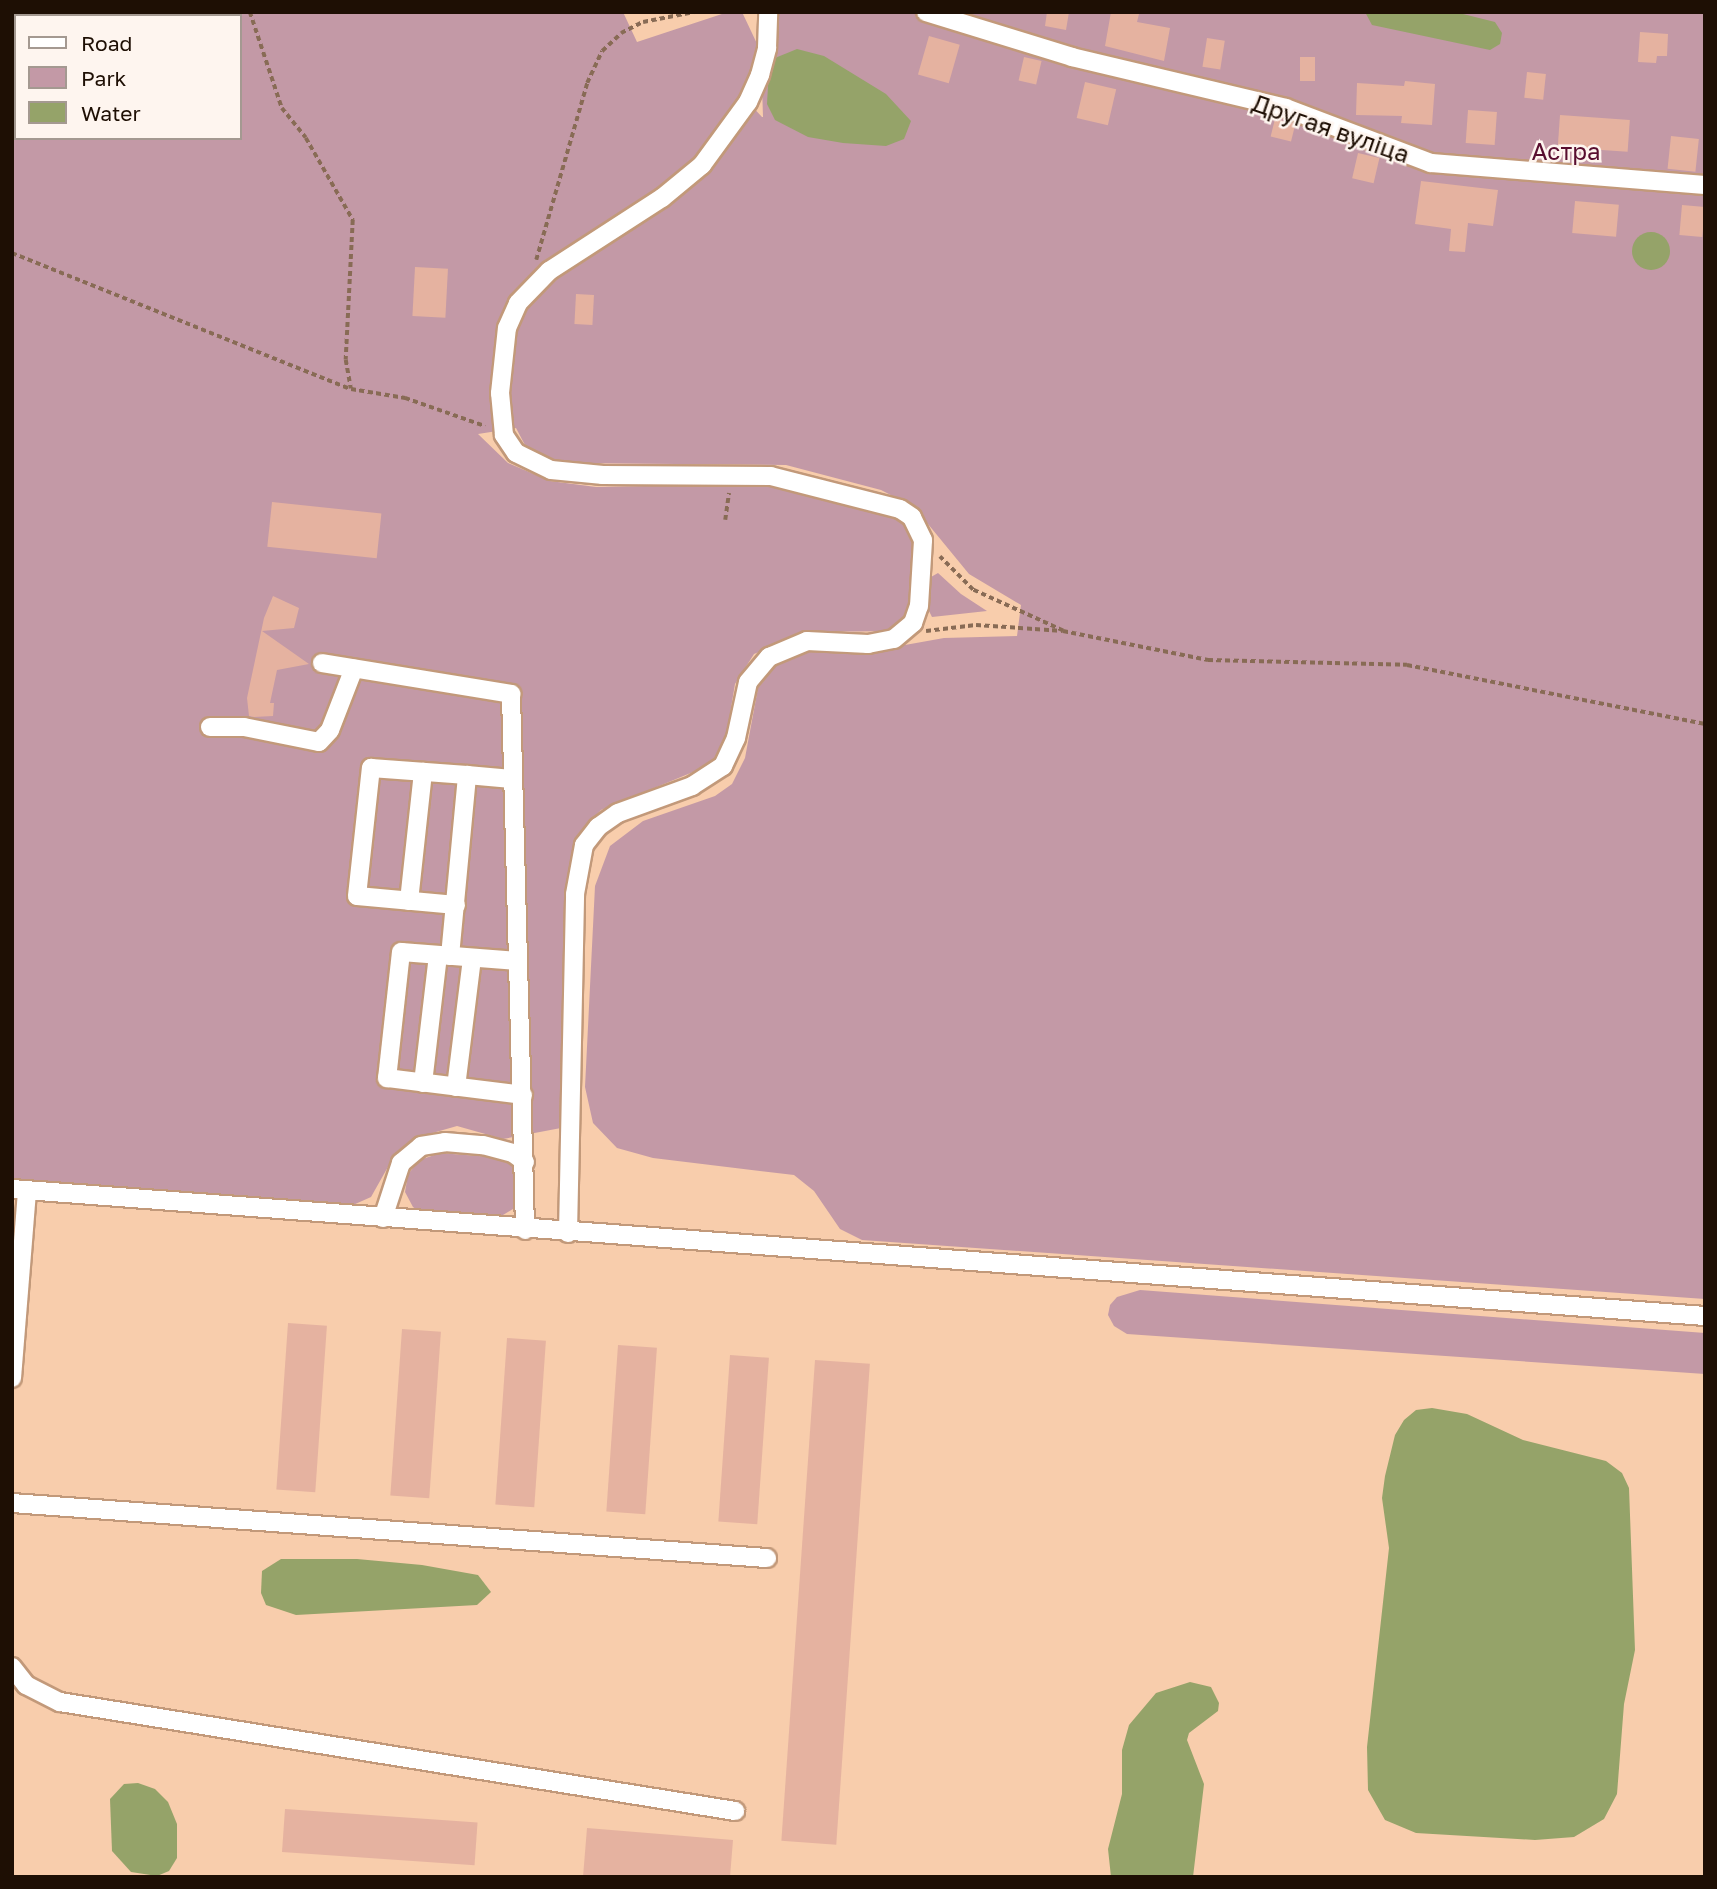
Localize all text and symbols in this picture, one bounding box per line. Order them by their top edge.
legend [14,14,242,140]
text: Road [81,30,132,56]
text: Park [81,65,126,91]
street label: Другая вуліца [1249,88,1413,168]
text: Water [81,100,141,126]
park label: Астра [1532,137,1600,165]

